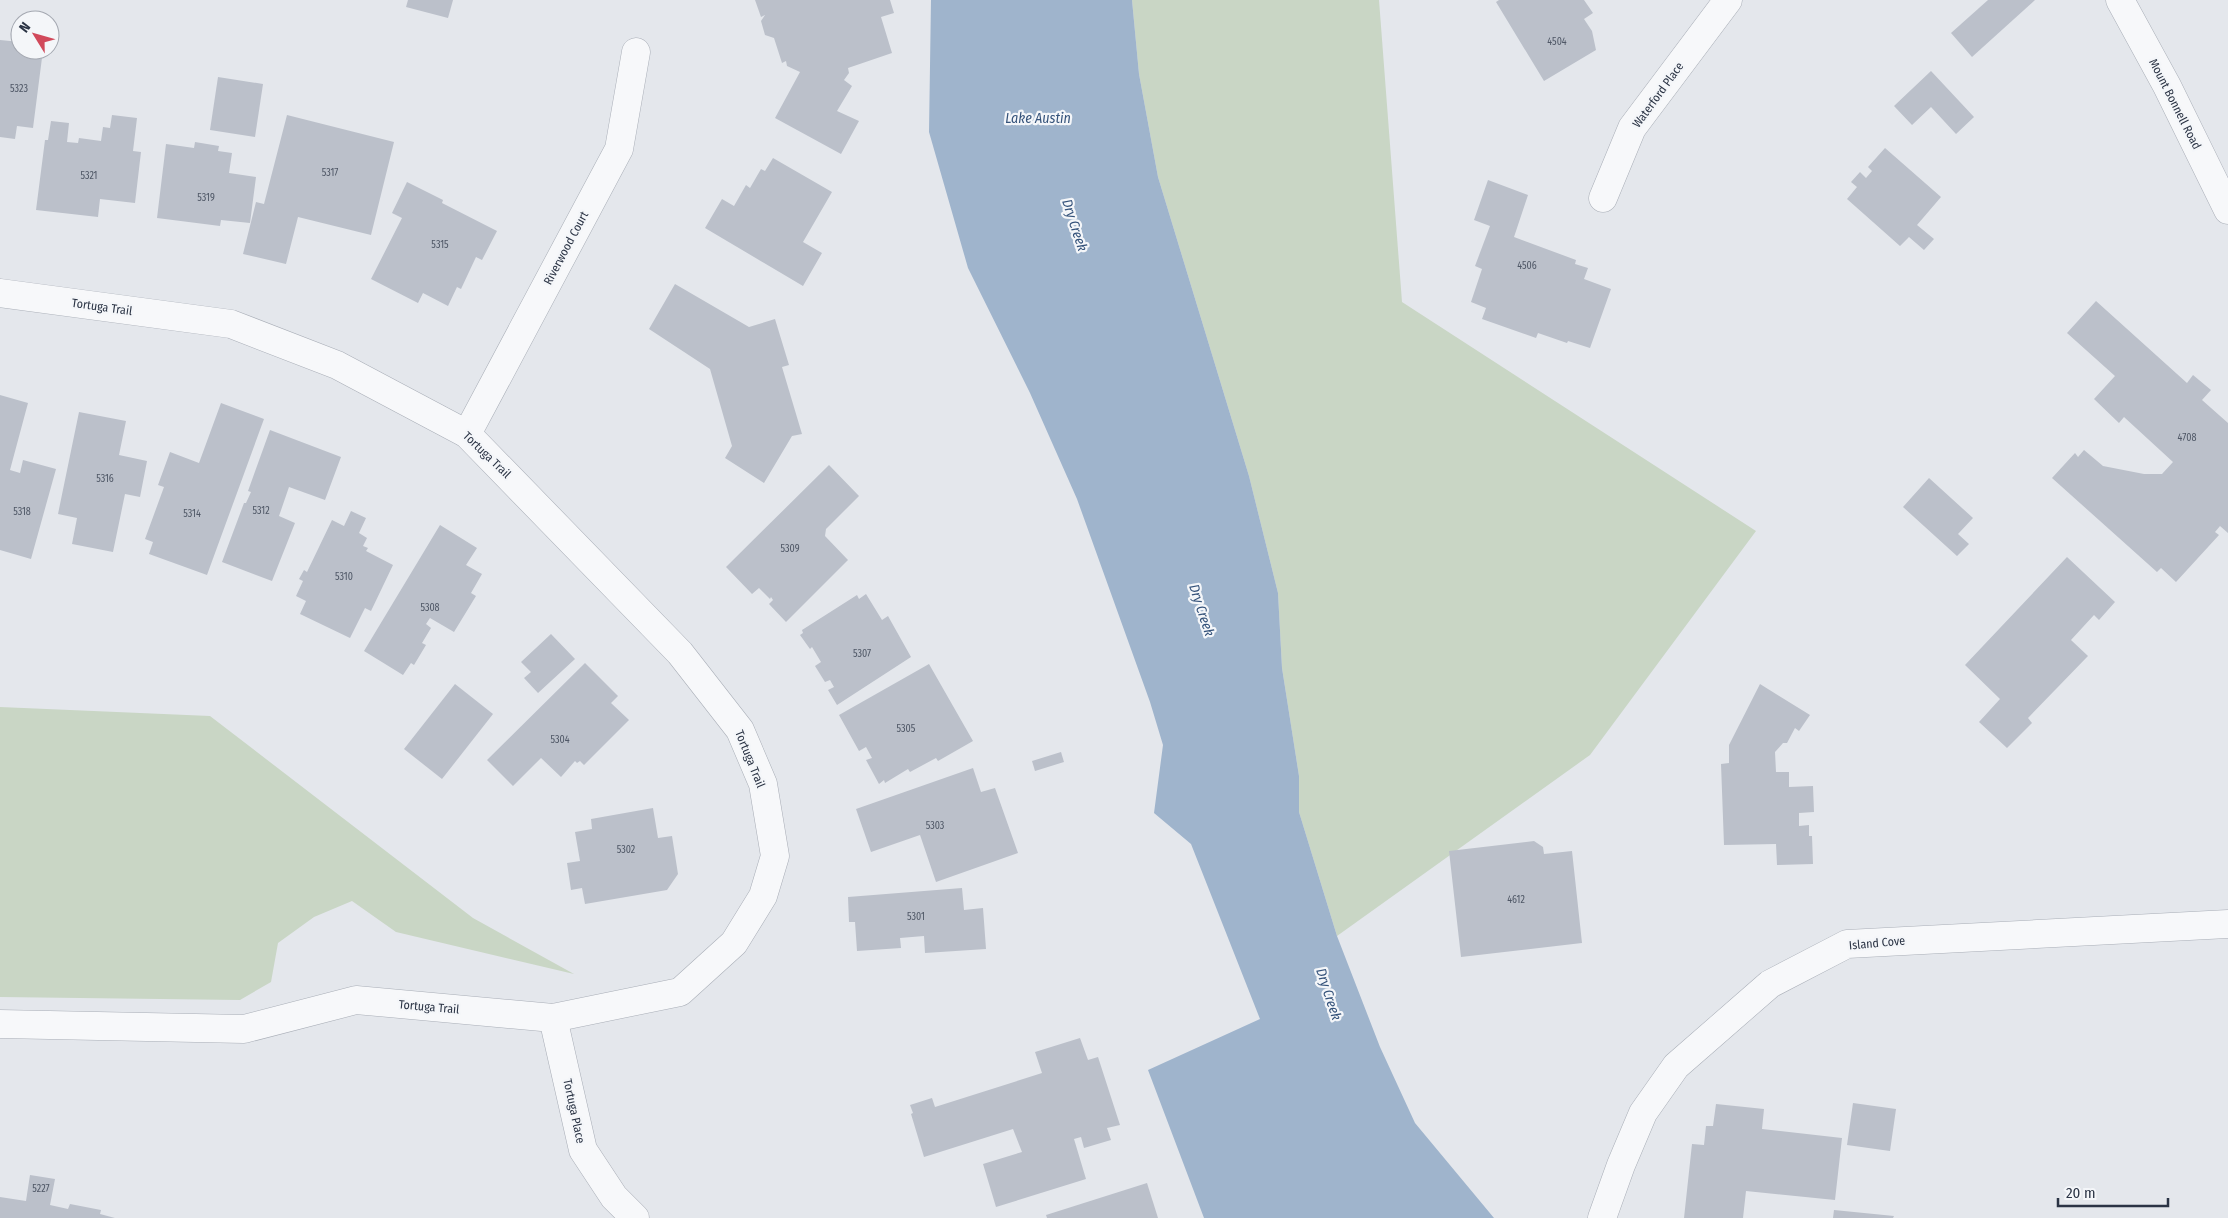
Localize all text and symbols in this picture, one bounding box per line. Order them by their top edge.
north arrow [10,10,60,60]
text: N [16,19,34,36]
house number: 4504 [1547,36,1567,48]
street label: Mount Bonnell Road [2146,56,2204,152]
street label: Waterford Place [1630,60,1686,130]
house number: 5323 [10,83,28,95]
water label: Lake Austin [1005,110,1071,127]
house number: 5317 [322,167,338,179]
house number: 5321 [80,170,98,182]
house number: 5319 [197,192,215,204]
water label: Dry Creek [1058,197,1091,253]
street label: Riverwood Court [541,209,591,287]
house number: 5315 [431,239,449,251]
house number: 4506 [1517,260,1537,272]
street label: Tortuga Trail [71,296,133,318]
street label: Tortuga Trail [460,429,514,481]
house number: 4708 [2178,432,2196,444]
house number: 5316 [96,473,114,485]
house number: 5312 [252,505,270,517]
house number: 5318 [13,506,31,518]
house number: 5314 [183,508,201,520]
house number: 5309 [780,543,800,555]
house number: 5310 [335,571,353,583]
water label: Dry Creek [1185,582,1218,638]
house number: 5308 [420,602,440,614]
house number: 5307 [853,648,871,660]
house number: 5305 [897,723,916,735]
street label: Tortuga Trail [732,728,768,790]
house number: 5304 [550,734,570,746]
house number: 5303 [926,820,945,832]
house number: 5302 [617,844,636,856]
house number: 4612 [1507,894,1525,906]
house number: 5301 [907,911,925,923]
street label: Island Cove [1848,934,1906,952]
water label: Dry Creek [1312,966,1345,1022]
street label: Tortuga Trail [398,997,460,1017]
street label: Tortuga Place [560,1077,588,1145]
scale bar [2058,1176,2168,1208]
house number: 5227 [32,1183,50,1195]
text: 20 m [2066,1184,2096,1202]

